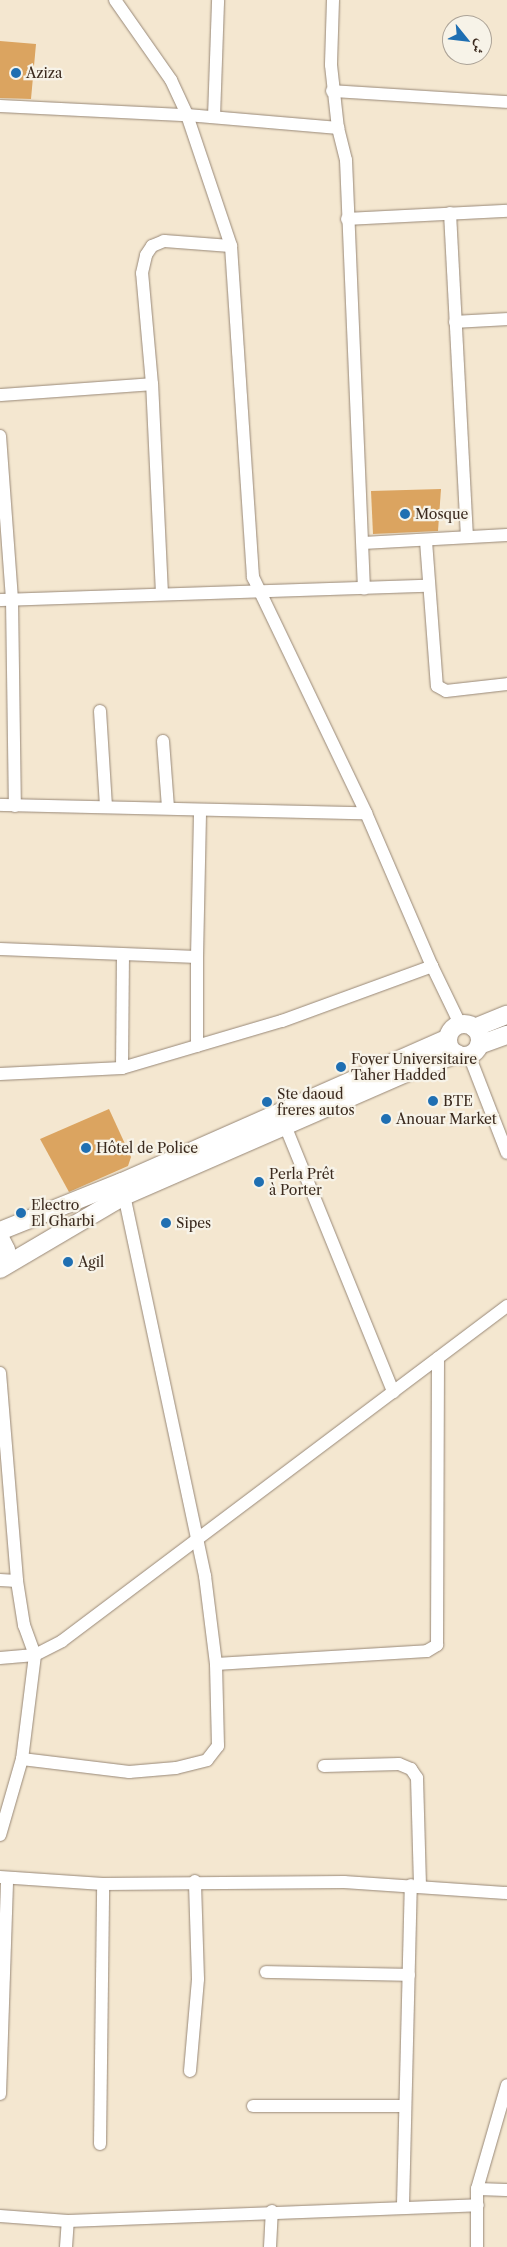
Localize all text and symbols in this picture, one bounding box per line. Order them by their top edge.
north arrow [442,15,492,65]
text: ش [468,36,490,57]
place label: Aziza [26,65,62,81]
marker: Aziza [10,67,22,79]
place label: Mosque [415,506,468,522]
marker: Mosque [399,508,411,520]
place label: Foyer Universitaire Taher Hadded [351,1051,477,1084]
marker: Foyer Universitaire Taher Hadded [335,1061,347,1073]
place label: Ste daoud freres autos [277,1086,355,1118]
place label: BTE [443,1093,473,1109]
marker: BTE [427,1095,439,1107]
marker: Ste daoud freres autos [261,1096,273,1108]
place label: Anouar Market [396,1111,497,1127]
marker: Anouar Market [380,1113,392,1125]
place label: Hôtel de Police [96,1140,198,1156]
marker: Hôtel de Police [80,1142,92,1154]
place label: Perla Prêt à Porter [269,1166,335,1198]
marker: Perla Prêt à Porter [253,1176,265,1188]
place label: Electro El Gharbi [31,1197,95,1230]
marker: Electro El Gharbi [15,1207,27,1219]
place label: Sipes [176,1215,211,1231]
marker: Sipes [160,1217,172,1229]
place label: Agil [78,1254,104,1270]
marker: Agil [62,1256,74,1268]

